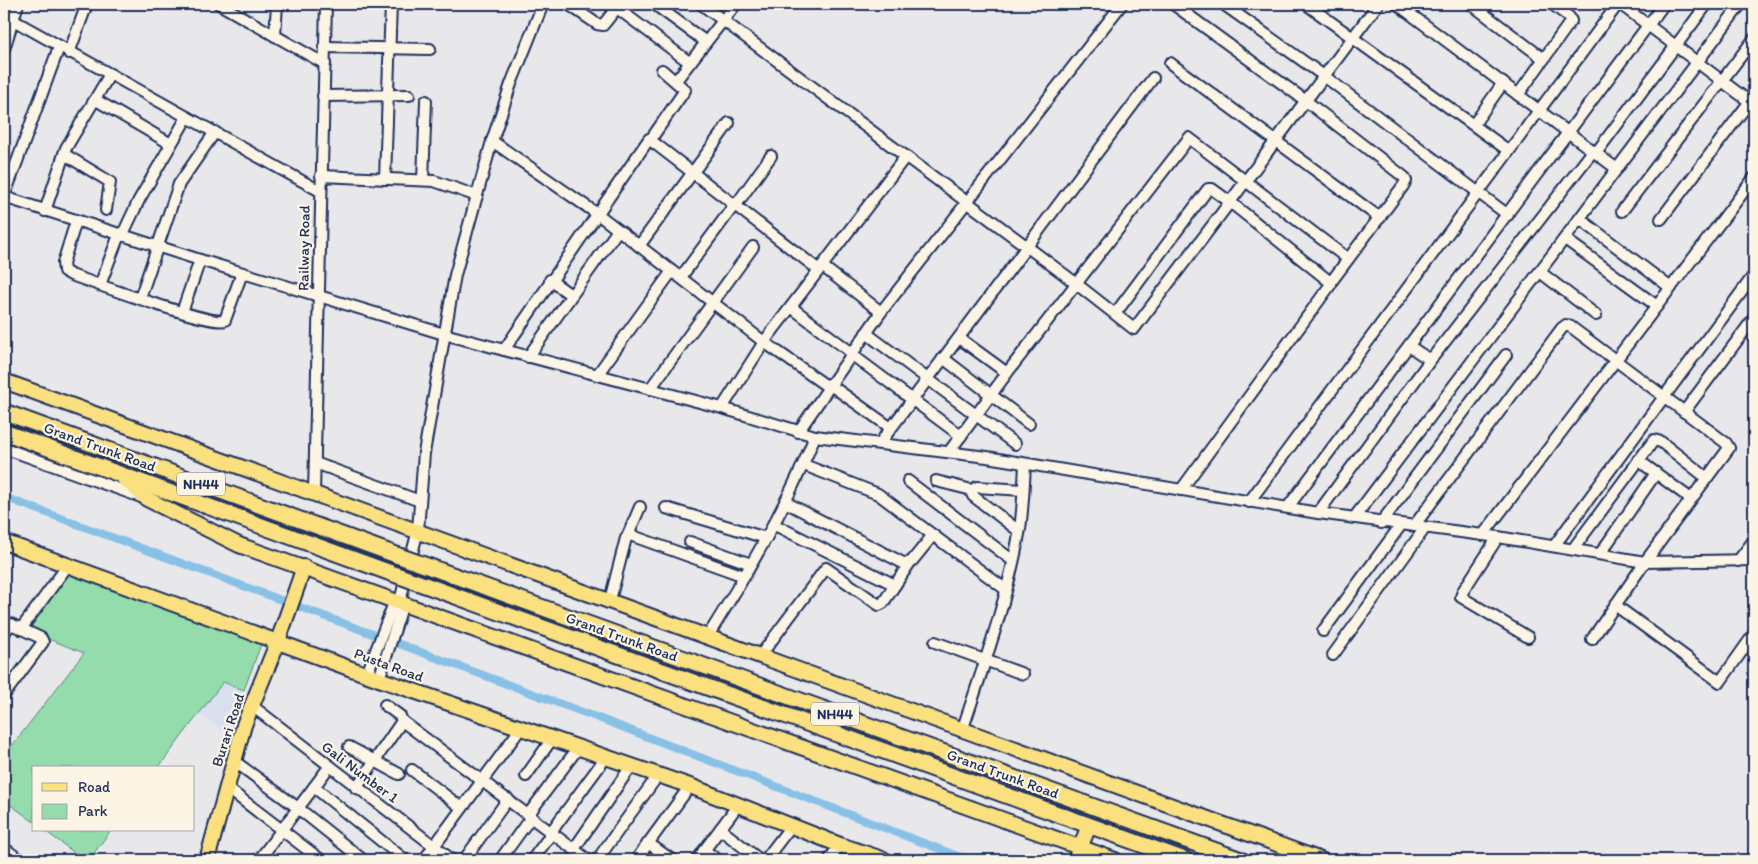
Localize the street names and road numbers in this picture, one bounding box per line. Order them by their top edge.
street label: Railway Road [294,204,314,291]
street label: Grand Trunk Road [41,418,159,476]
road number: NH44 [177,472,225,496]
street label: Grand Trunk Road [563,608,681,666]
street label: Pusta Road [352,644,426,686]
street label: Burari Road [208,691,248,769]
road number: NH44 [811,702,859,726]
street label: Gali Number 1 [318,737,402,807]
street label: Grand Trunk Road [944,745,1062,803]

